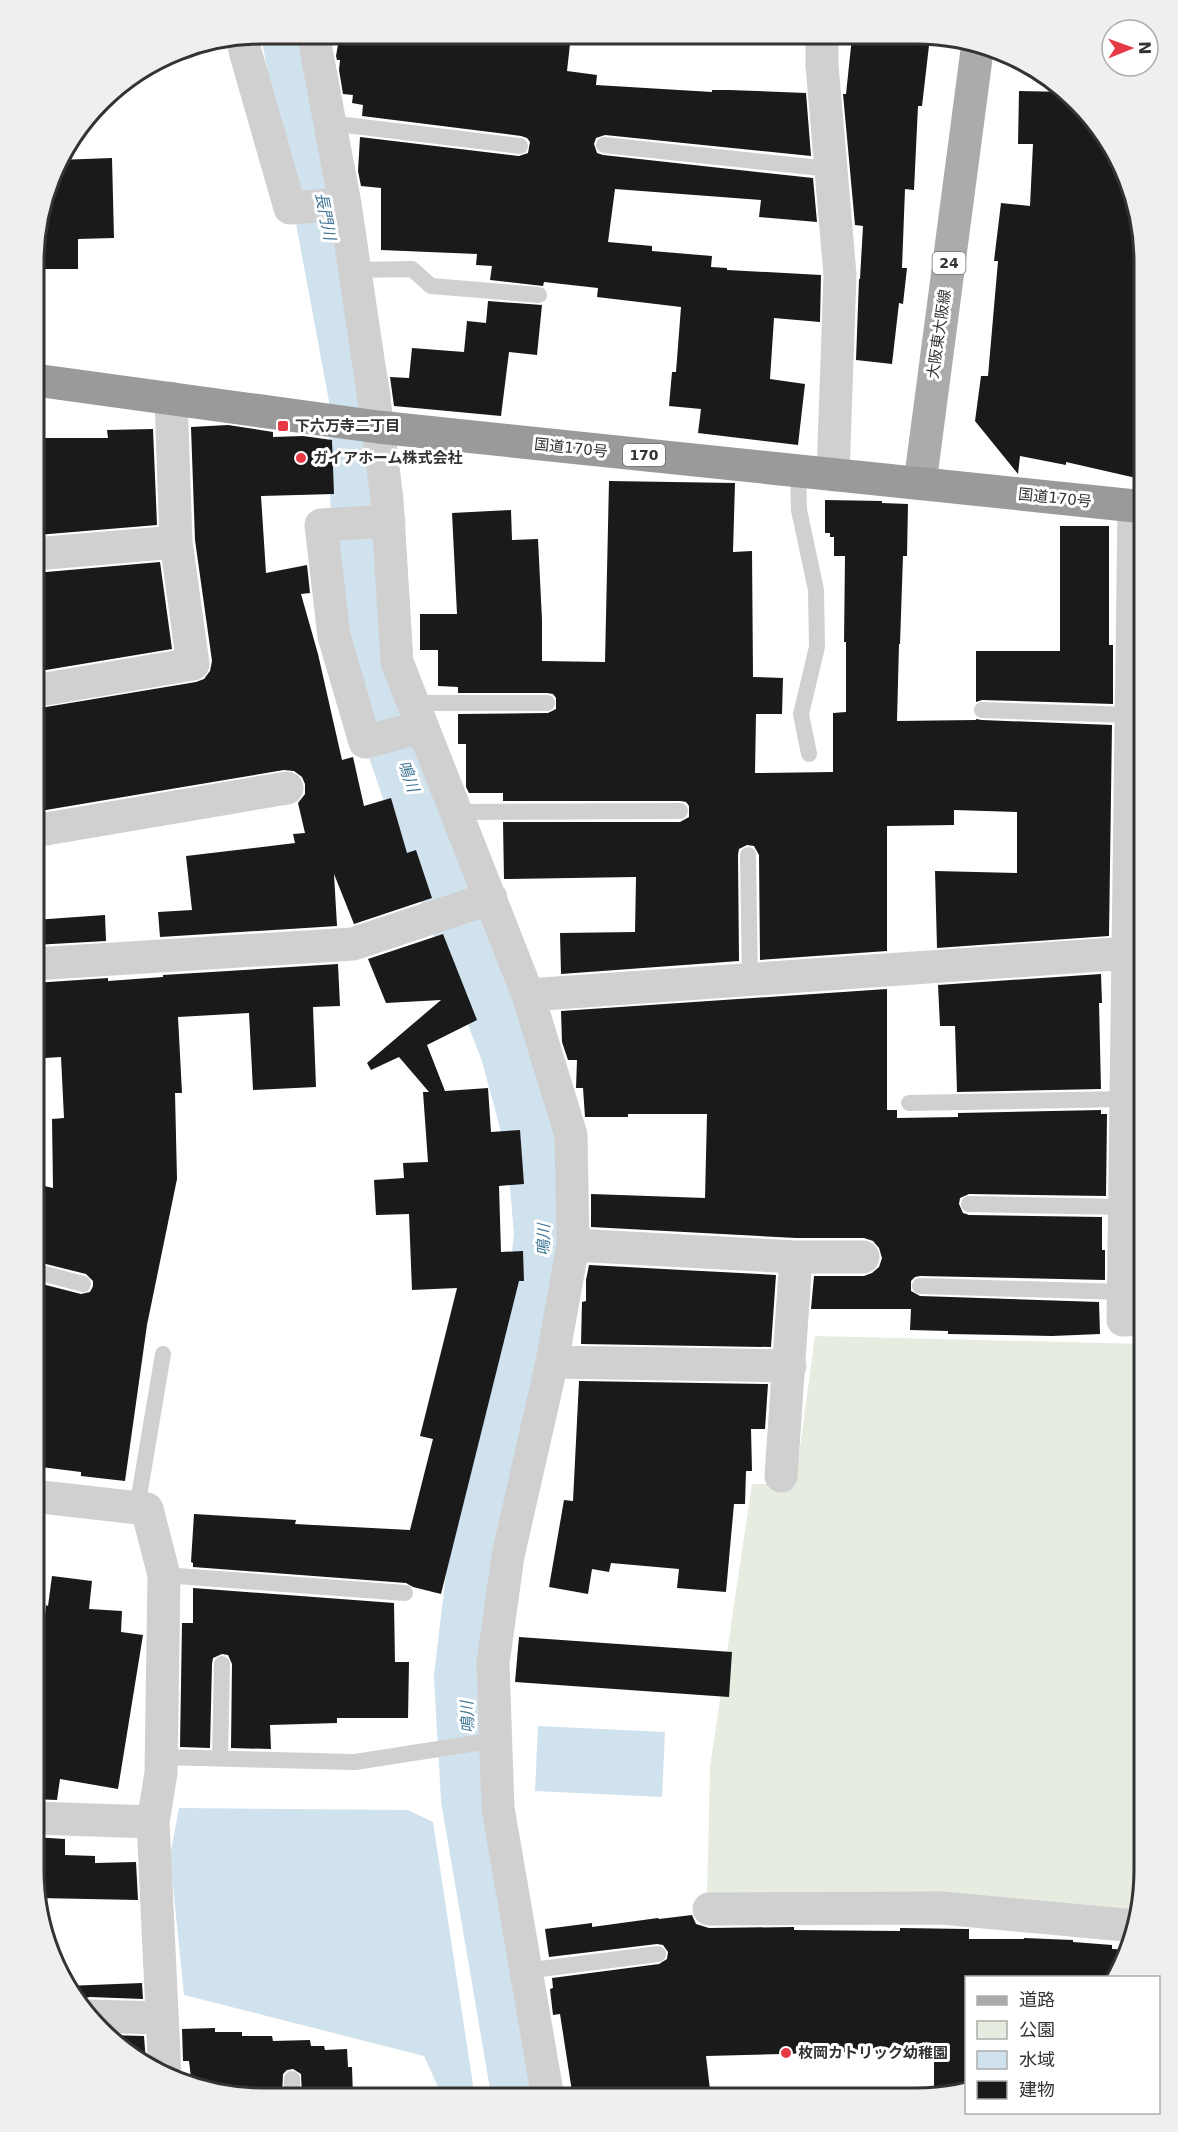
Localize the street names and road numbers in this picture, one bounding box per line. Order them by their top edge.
road number: 24 [932,252,966,274]
street label: 大阪東大阪線 [924,288,954,380]
street label: 国道170号 [533,435,609,461]
road number: 170 [623,444,665,466]
street label: 国道170号 [1017,485,1093,511]

